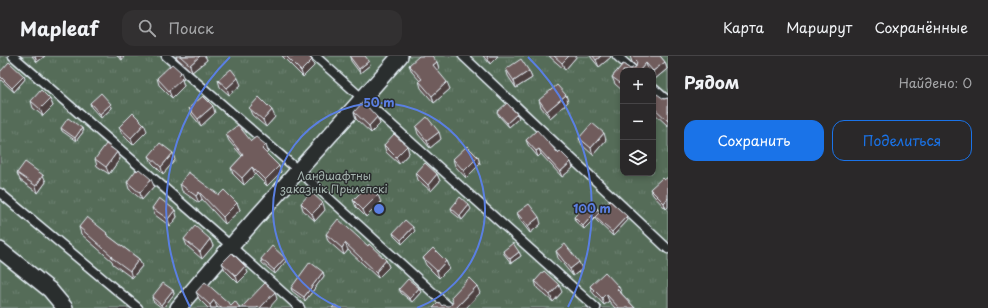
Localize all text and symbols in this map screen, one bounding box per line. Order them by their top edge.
search box [122,10,402,46]
text: Mapleaf [20,14,98,42]
text: Поиск [168,16,214,39]
icon: search [136,17,158,39]
text: Карта [723,17,764,38]
text: Маршрут [786,17,852,38]
text: Сохранённые [874,17,968,38]
map controls [620,68,656,176]
button: + [620,68,656,104]
text: Рядом [684,69,739,95]
text: Найдено: 0 [899,73,972,92]
text: 50 m [363,93,395,111]
button: − [620,104,656,140]
button: Сохранить [684,120,824,161]
button: Поделиться [832,120,972,161]
button: layers [620,140,656,176]
park label: Ландшафтны заказнік Прылепскі [279,167,388,197]
text: 100 m [573,199,611,217]
centre of rings [372,202,386,216]

